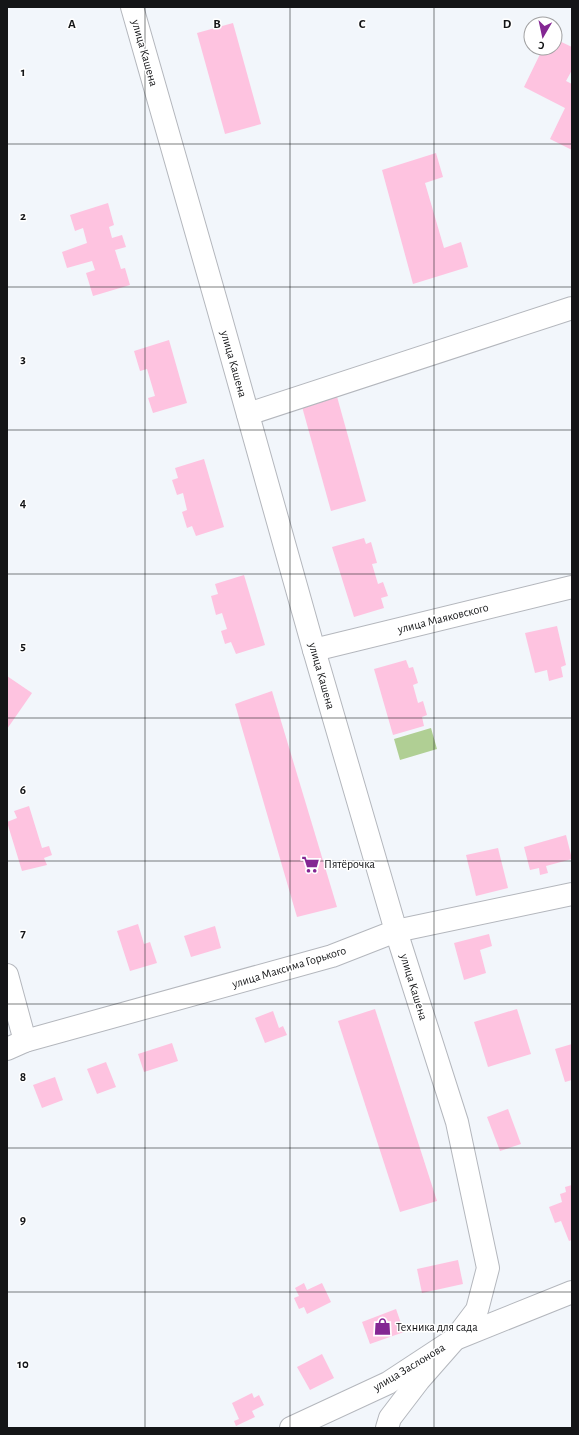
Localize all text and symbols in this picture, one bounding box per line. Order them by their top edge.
north arrow [523,16,563,56]
street label: улица Кашена [129,17,160,88]
text: A [68,18,76,31]
text: B [213,18,221,31]
text: C [359,18,366,31]
text: D [503,18,512,31]
text: С [538,39,545,51]
text: 1 [21,66,25,79]
text: 2 [20,210,26,223]
street label: улица Кашена [218,328,249,399]
text: 3 [20,353,26,366]
text: 4 [20,497,27,510]
street label: улица Маяковского [395,601,490,636]
text: 5 [20,640,26,653]
street label: улица Кашена [306,640,337,711]
text: 6 [20,784,26,797]
supermarket icon: Пятёрочка [301,854,321,874]
place label: Пятёрочка [324,858,376,870]
text: 7 [20,927,26,940]
street label: улица Максима Горького [230,944,348,991]
street label: улица Кашена [397,951,430,1022]
text: 8 [20,1071,26,1084]
text: 9 [20,1214,26,1227]
shop icon: Техника для сада [373,1317,393,1337]
place label: Техника для сада [396,1321,478,1333]
street label: улица Заслонова [370,1341,448,1394]
text: 10 [17,1358,29,1371]

